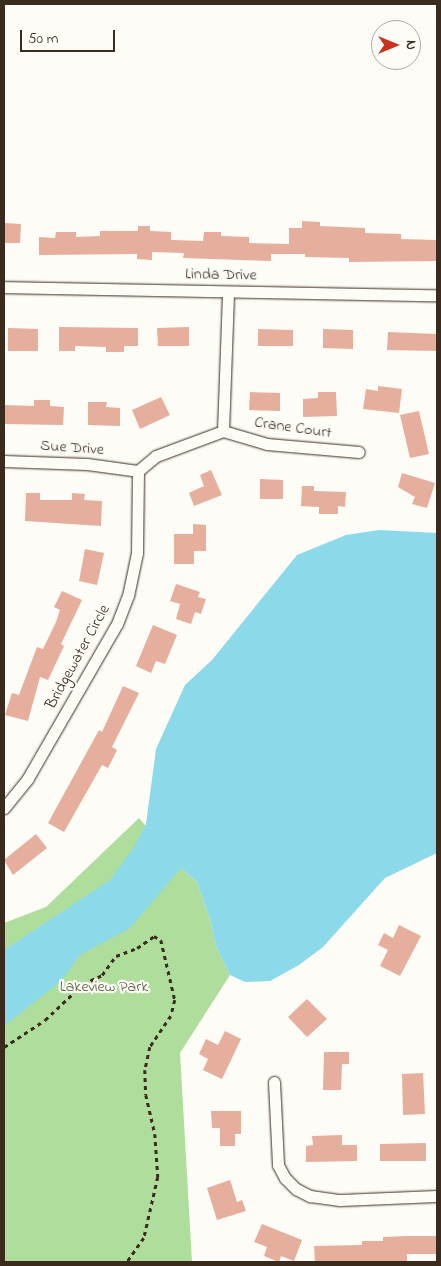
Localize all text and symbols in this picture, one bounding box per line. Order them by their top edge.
scale bar [22,20,118,52]
north arrow [371,20,421,70]
text: 50 m [28,28,58,50]
text: N [400,40,421,50]
street label: Linda Drive [185,265,257,285]
street label: Crane Court [253,413,333,443]
street label: Sue Drive [39,436,105,460]
street label: Bridgewater Circle [41,602,115,712]
park label: Lakeview Park [60,977,148,997]

